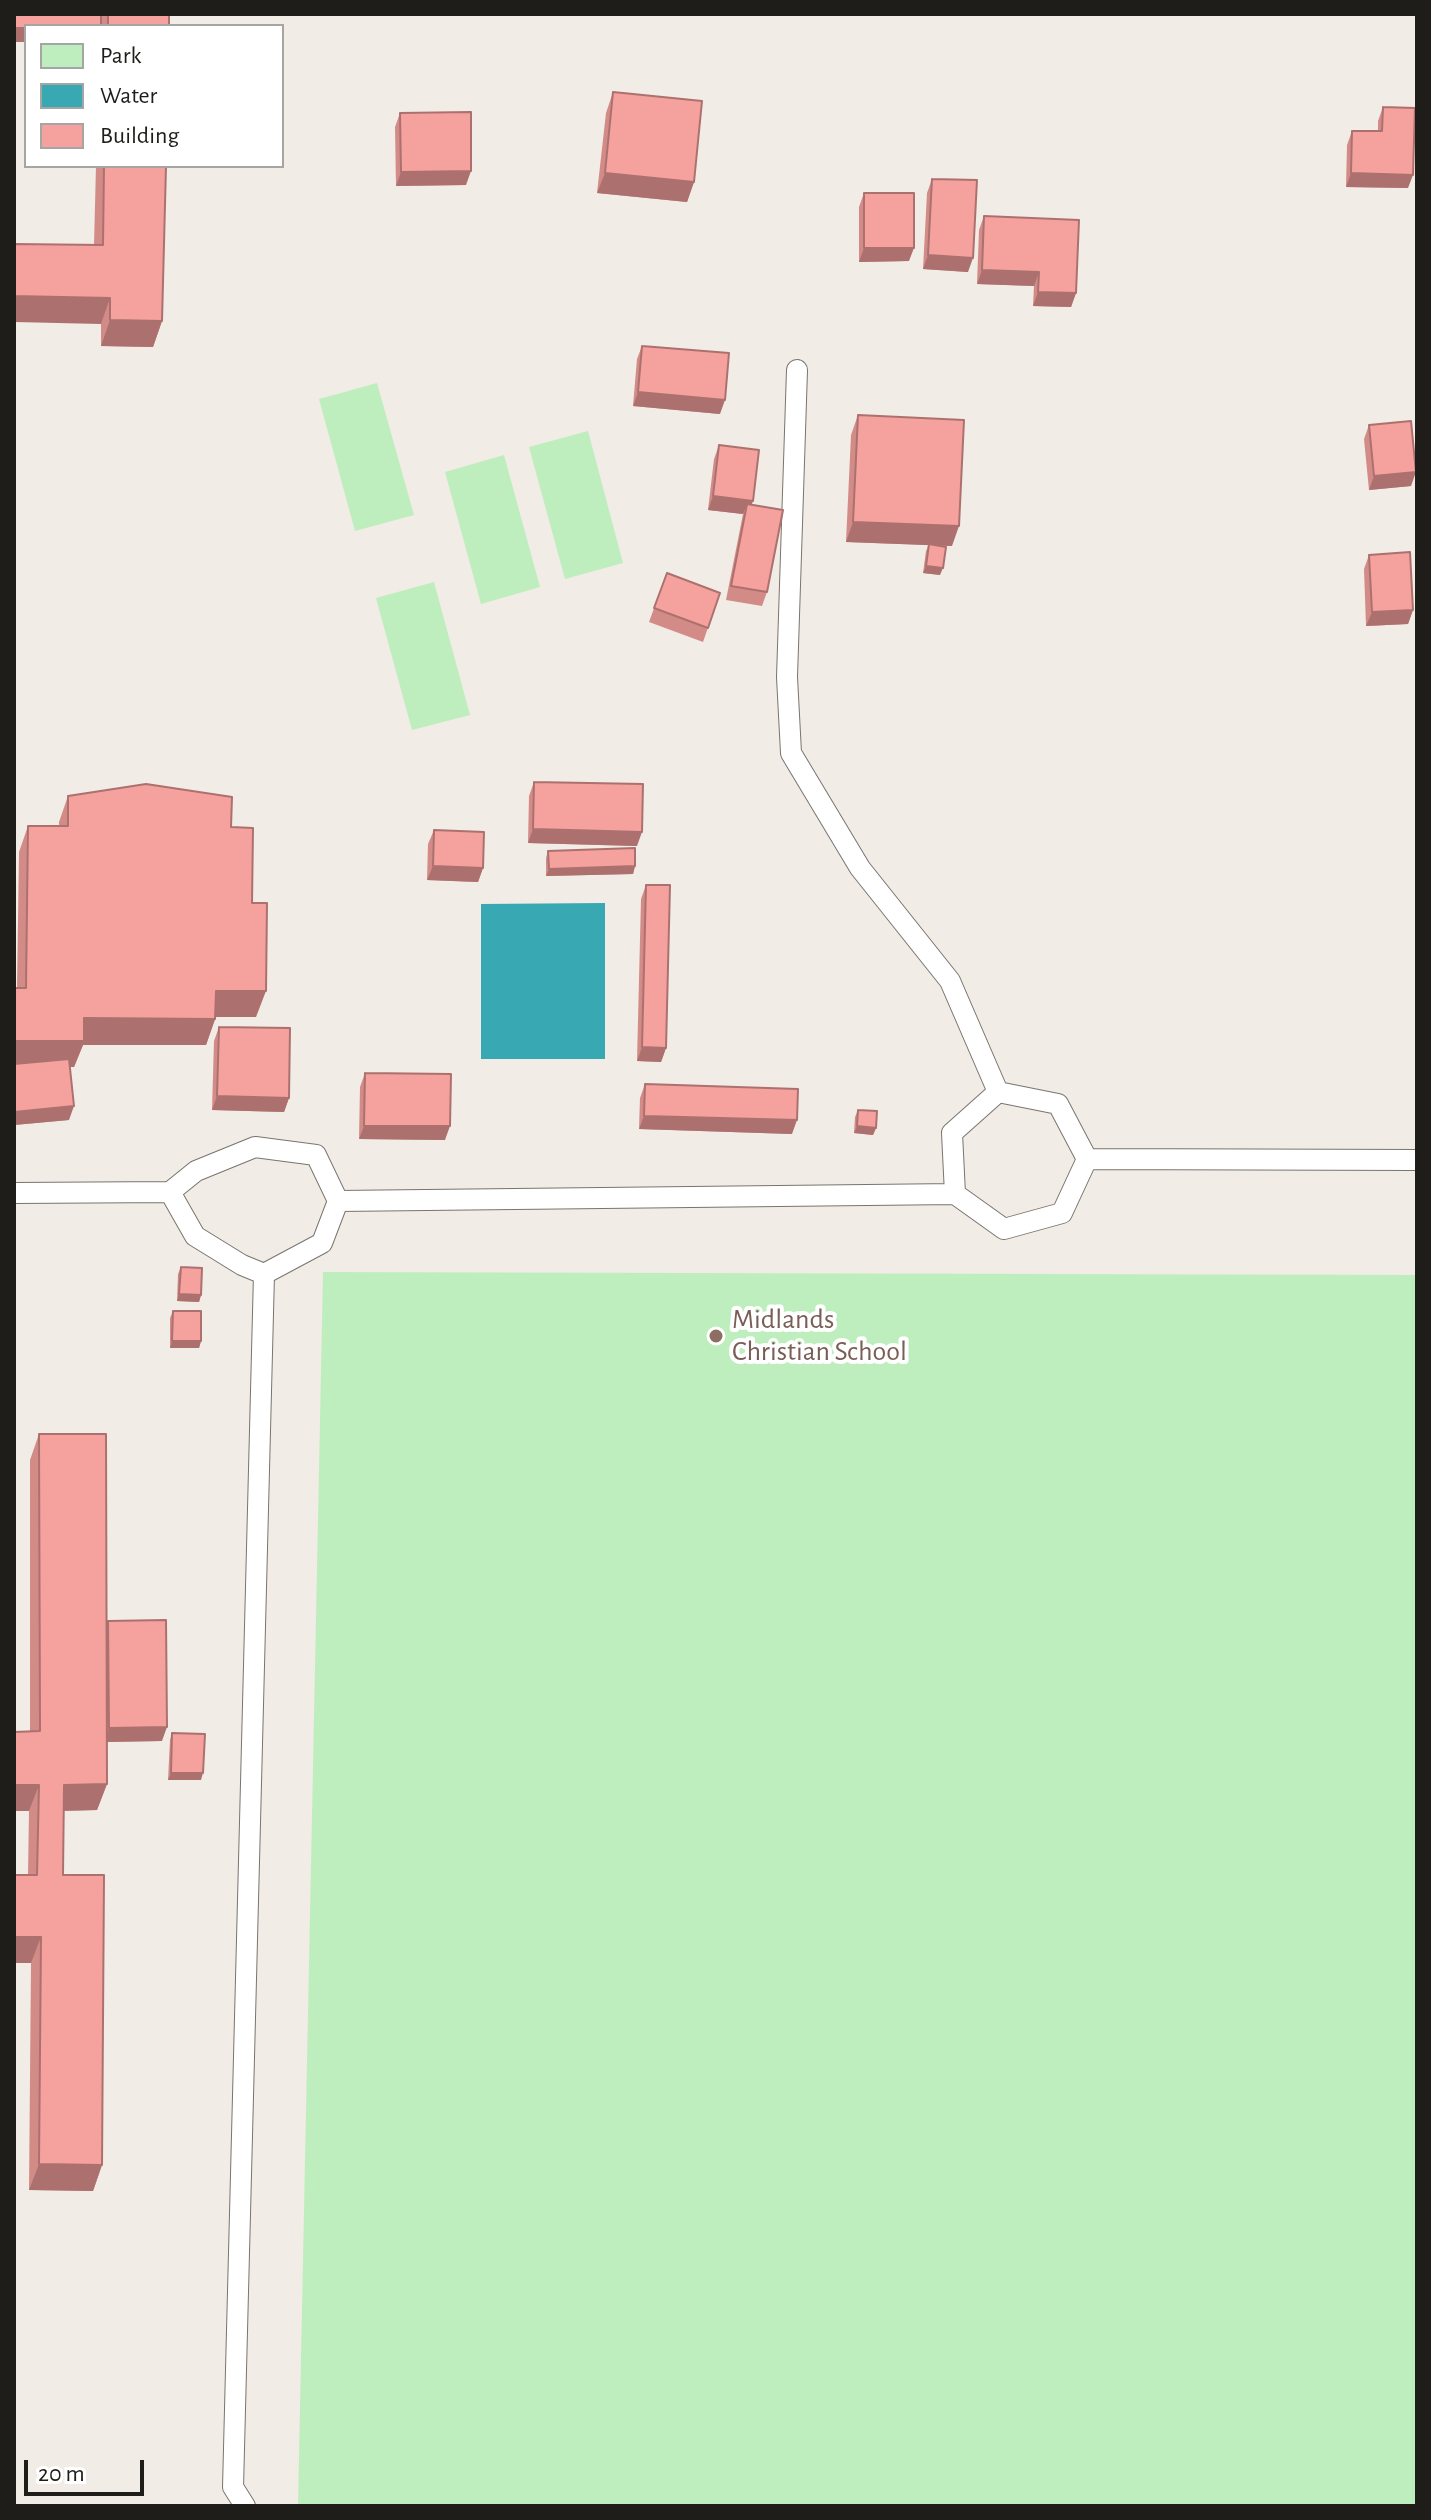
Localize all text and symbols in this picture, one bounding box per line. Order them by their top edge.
legend [24,24,284,168]
text: Park [100,44,141,68]
text: Water [100,84,157,108]
text: Building [100,124,179,148]
place label: Midlands Christian School [732,1303,907,1369]
marker: Midlands Christian School [707,1327,725,1345]
scale bar [28,2444,148,2494]
text: 20 m [38,2462,85,2486]

